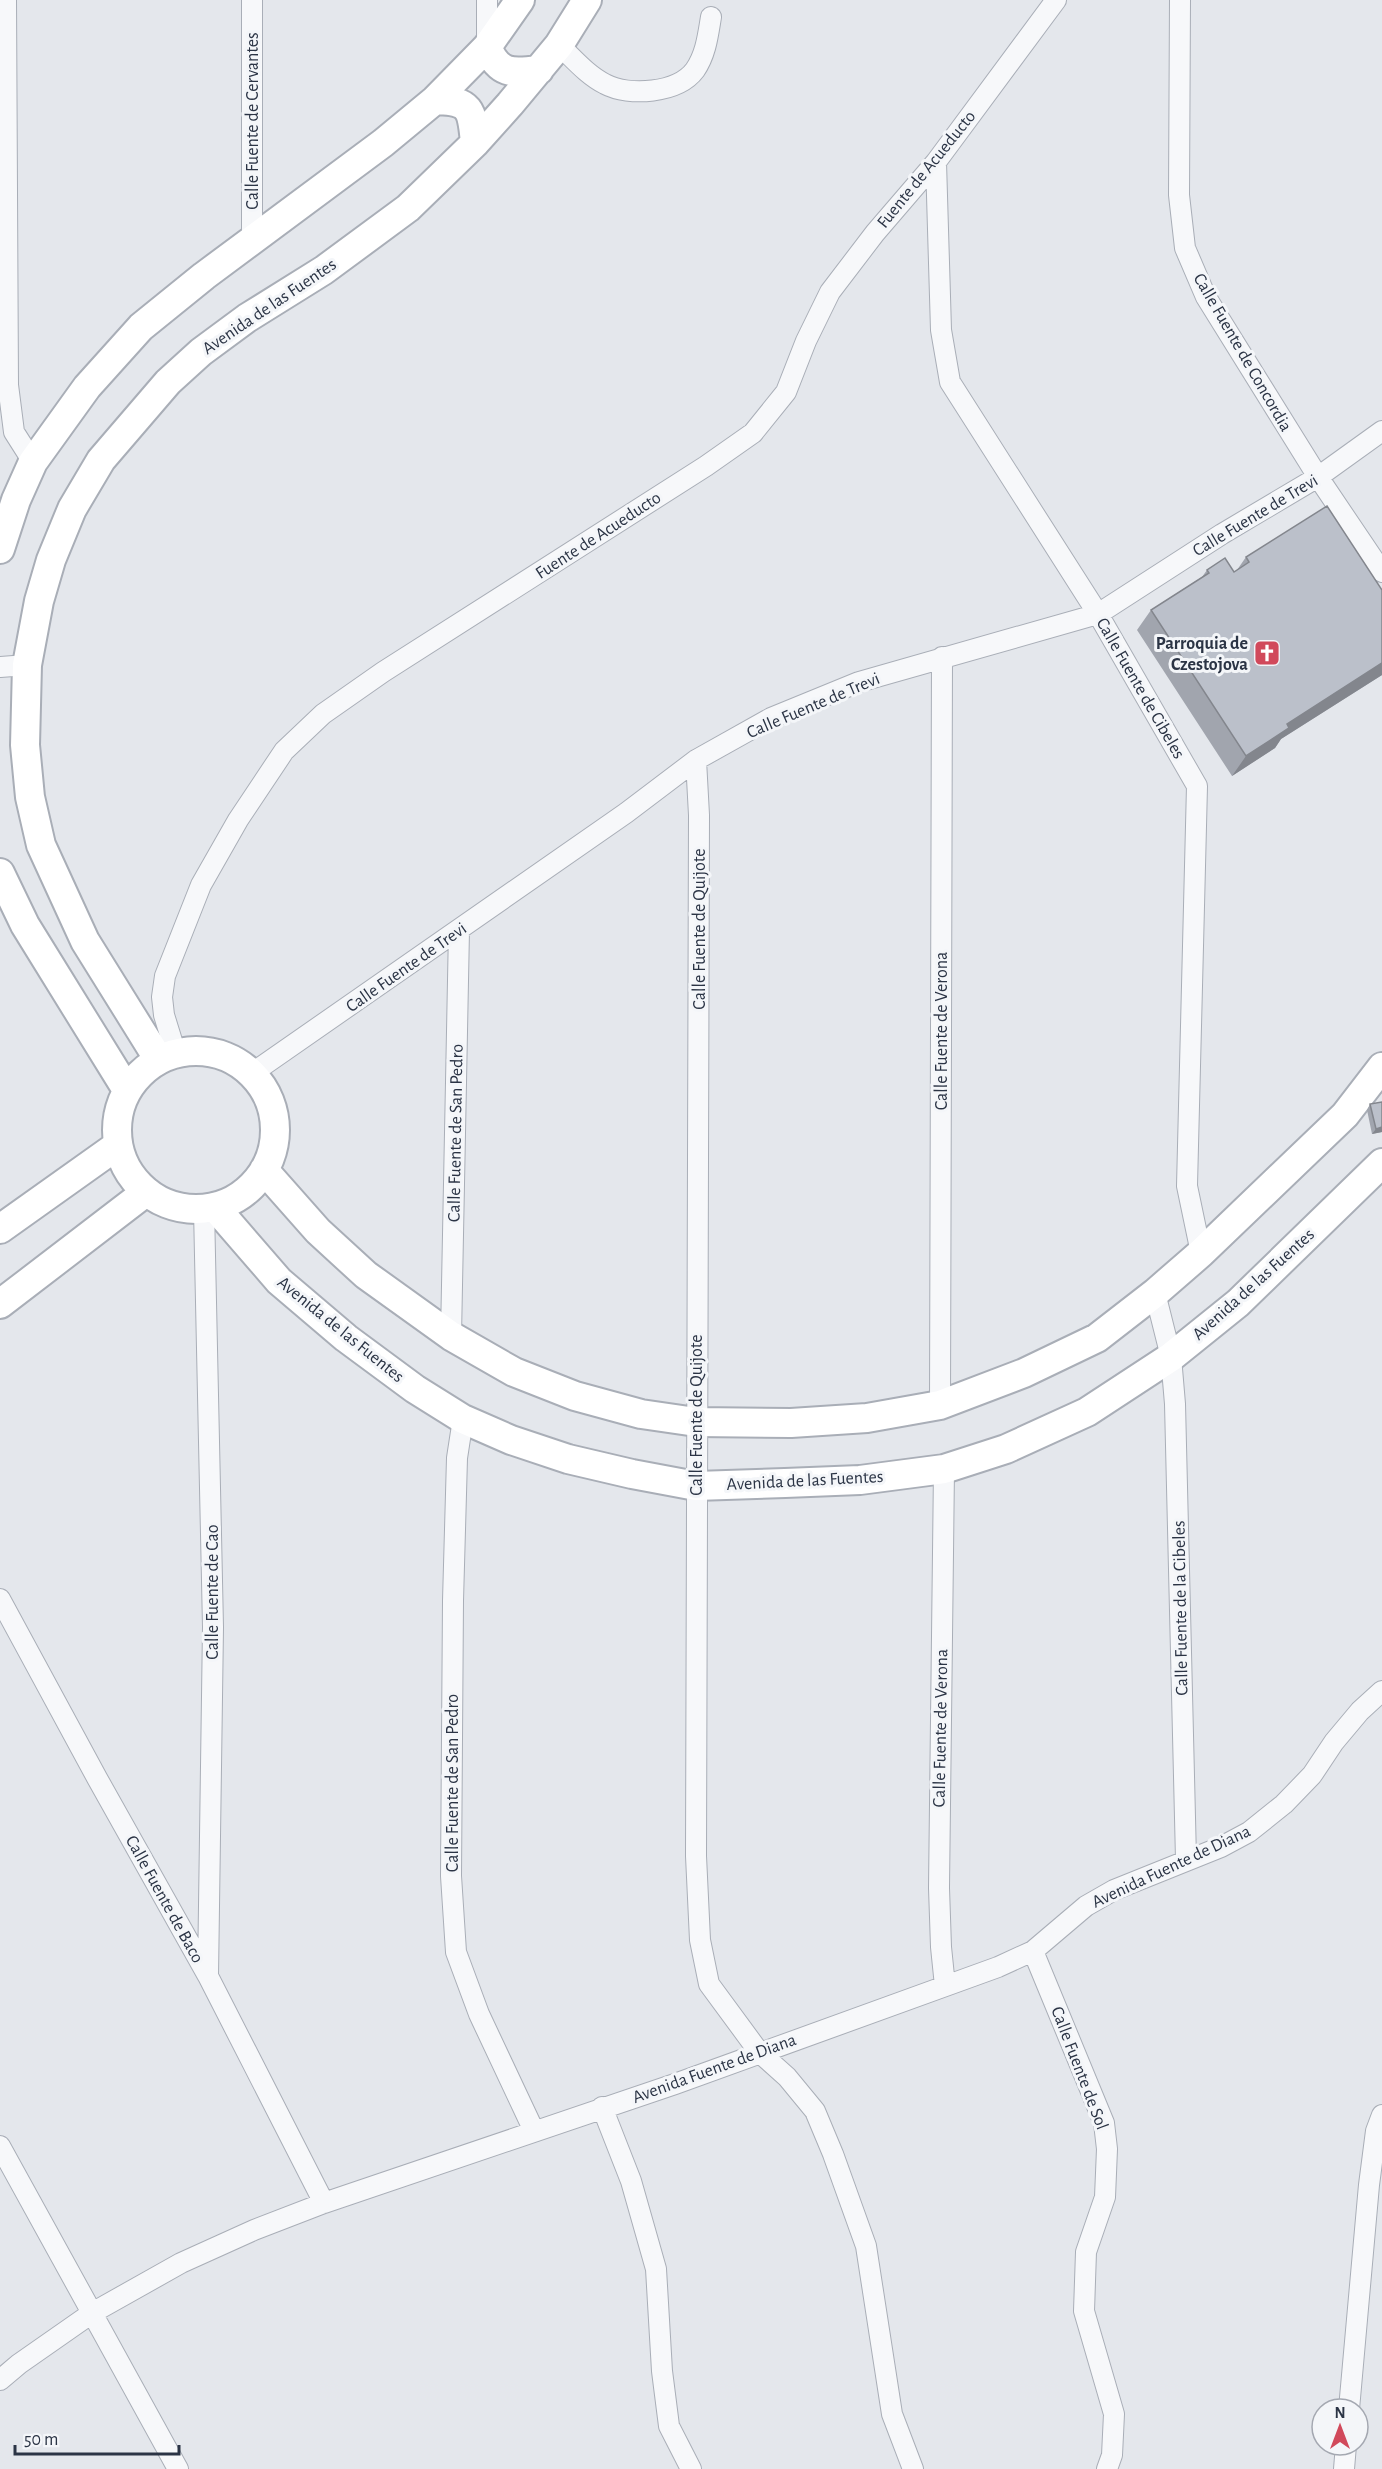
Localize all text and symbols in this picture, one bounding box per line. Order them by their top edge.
street label: Calle Fuente de Cervantes [244,32,262,210]
street label: Fuente de Acueducto [874,107,980,232]
street label: Avenida de las Fuentes [199,255,340,358]
street label: Calle Fuente de Concordia [1190,270,1295,435]
street label: Calle Fuente de Trevi [1190,471,1321,560]
street label: Fuente de Acueducto [533,489,665,583]
street label: Calle Fuente de Cibeles [1092,615,1188,762]
place label: Parroquia de Czestojova [1156,635,1248,674]
church icon: Parroquia de Czestojova [1252,638,1282,668]
street label: Calle Fuente de Trevi [744,670,883,742]
street label: Calle Fuente de Quijote [691,848,709,1010]
street label: Calle Fuente de Trevi [343,920,470,1016]
street label: Calle Fuente de Verona [933,952,951,1110]
street label: Calle Fuente de San Pedro [445,1044,467,1222]
street label: Avenida de las Fuentes [1189,1225,1318,1344]
street label: Avenida de las Fuentes [274,1273,407,1386]
street label: Calle Fuente de Quijote [688,1334,706,1496]
street label: Avenida de las Fuentes [726,1468,884,1494]
street label: Calle Fuente de la Cibeles [1170,1520,1192,1696]
street label: Calle Fuente de Cao [204,1524,222,1660]
street label: Calle Fuente de Verona [931,1649,951,1807]
street label: Calle Fuente de San Pedro [444,1694,462,1872]
street label: Avenida Fuente de Diana [1089,1822,1254,1912]
street label: Calle Fuente de Baco [122,1833,207,1966]
street label: Calle Fuente de Sol [1047,2004,1111,2132]
street label: Avenida Fuente de Diana [630,2031,799,2107]
north arrow [1310,2397,1370,2457]
text: N [1334,2405,1346,2421]
scale bar [15,2418,178,2456]
text: 50 m [24,2431,58,2449]

